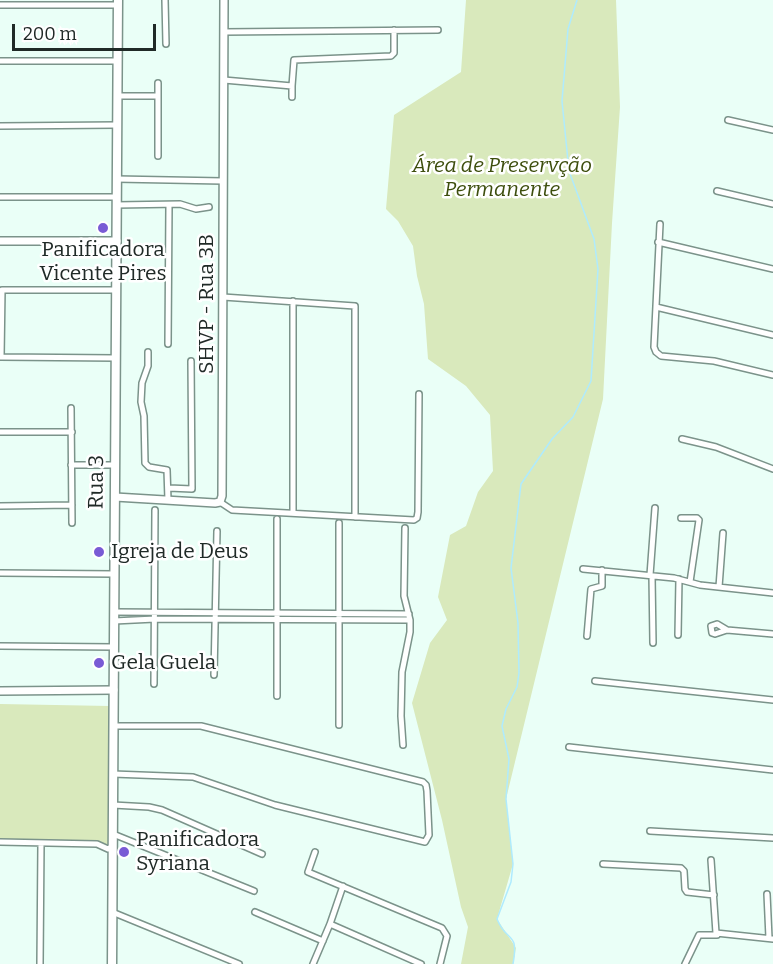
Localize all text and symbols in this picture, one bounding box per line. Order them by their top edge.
scale bar [15,12,159,50]
text: 200 m [23,23,77,45]
park label: Área de Preservção Permanente [412,153,592,203]
marker: Panificadora Vicente Pires [96,221,110,235]
street label: SHVP - Rua 3B [194,234,220,374]
place label: Panificadora Vicente Pires [40,237,166,287]
street label: Rua 3 [84,455,110,509]
place label: Igreja de Deus [111,539,248,565]
marker: Igreja de Deus [92,545,106,559]
place label: Gela Guela [111,650,216,676]
marker: Gela Guela [92,656,106,670]
place label: Panificadora Syriana [136,827,259,877]
marker: Panificadora Syriana [117,845,131,859]

